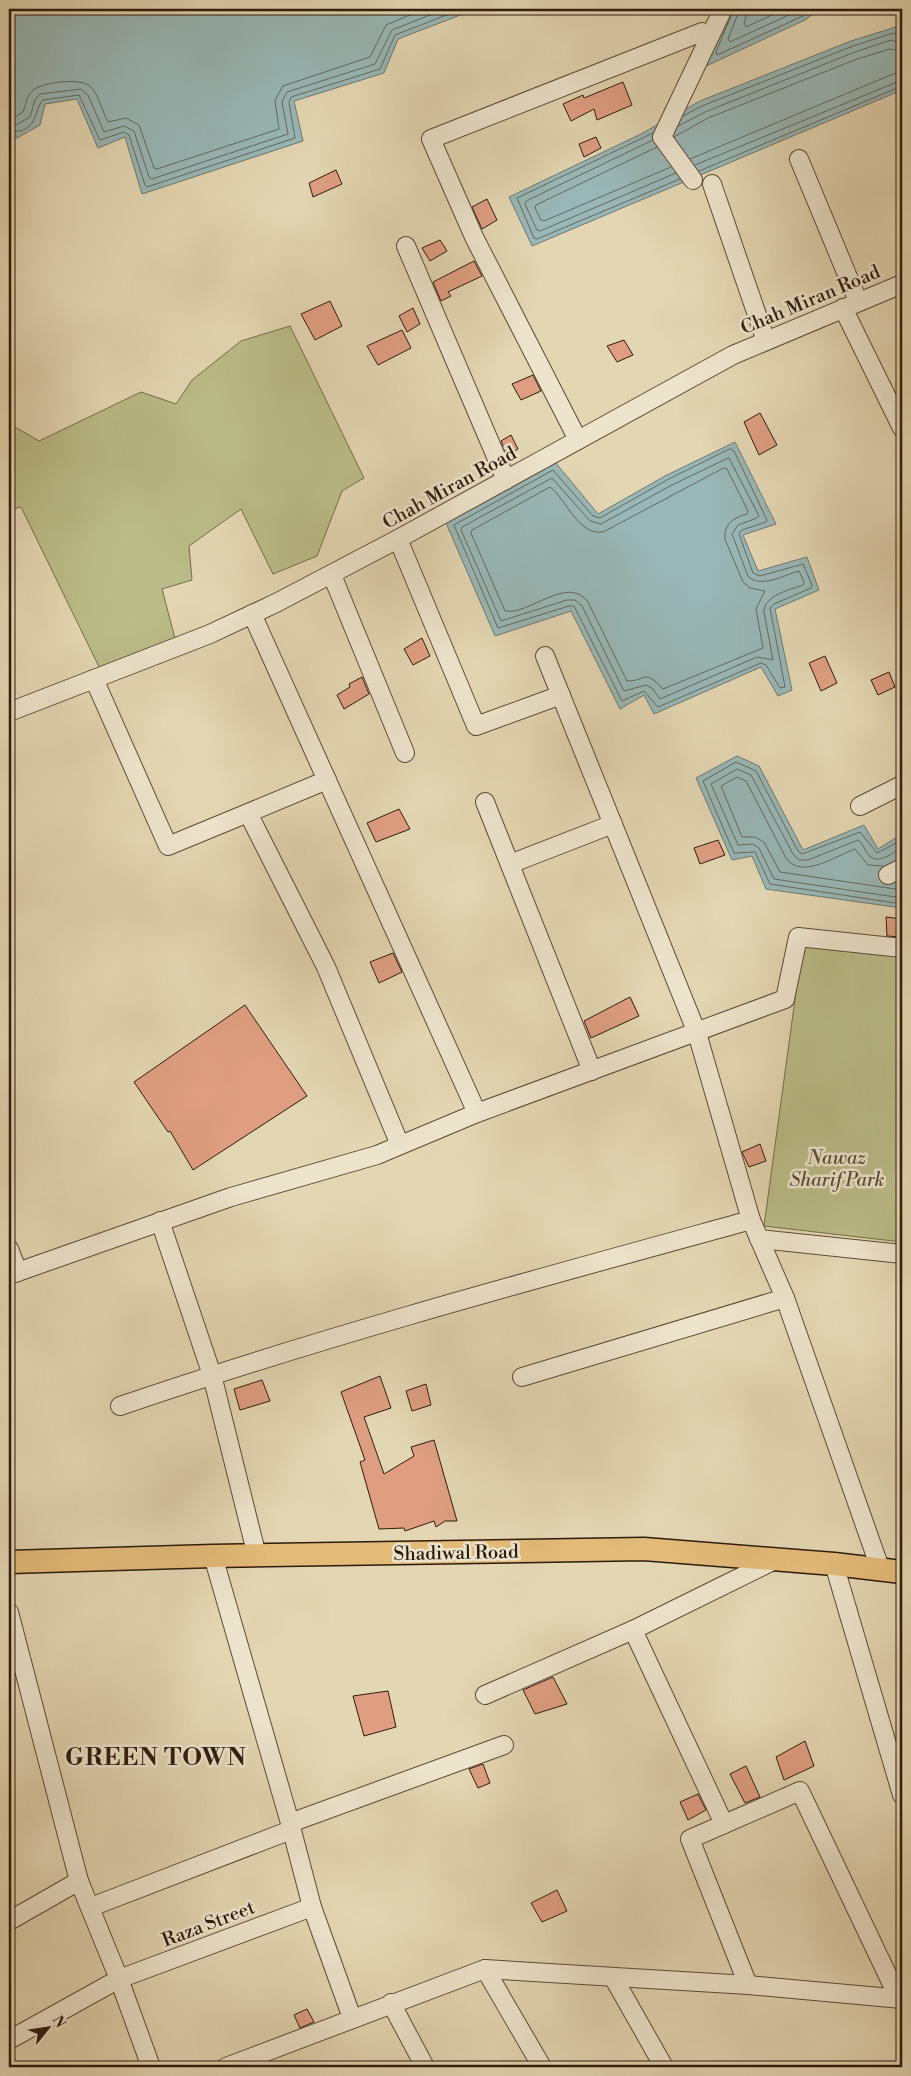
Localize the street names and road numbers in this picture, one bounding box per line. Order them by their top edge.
street label: Chah Miran Road [737,260,884,340]
street label: Chah Miran Road [378,441,521,535]
street label: Shadiwal Road [393,1540,519,1566]
street label: Raza Street [159,1895,258,1953]

